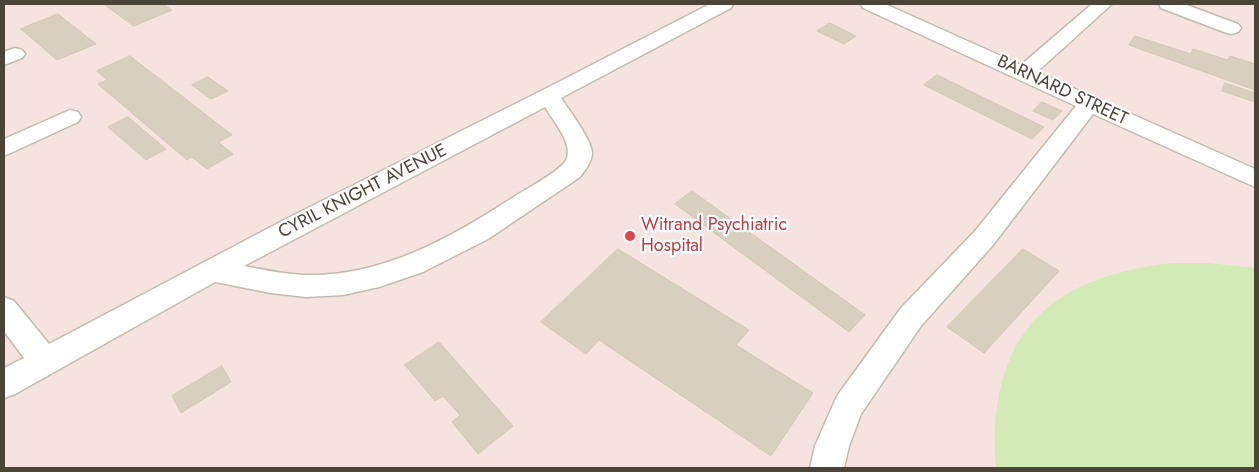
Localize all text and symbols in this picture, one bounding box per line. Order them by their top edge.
street label: BARNARD STREET [993,51,1131,131]
street label: CYRIL KNIGHT AVENUE [275,140,451,244]
place label: Witrand Psychiatric Hospital [641,215,787,258]
marker: Witrand Psychiatric Hospital [623,229,637,243]

